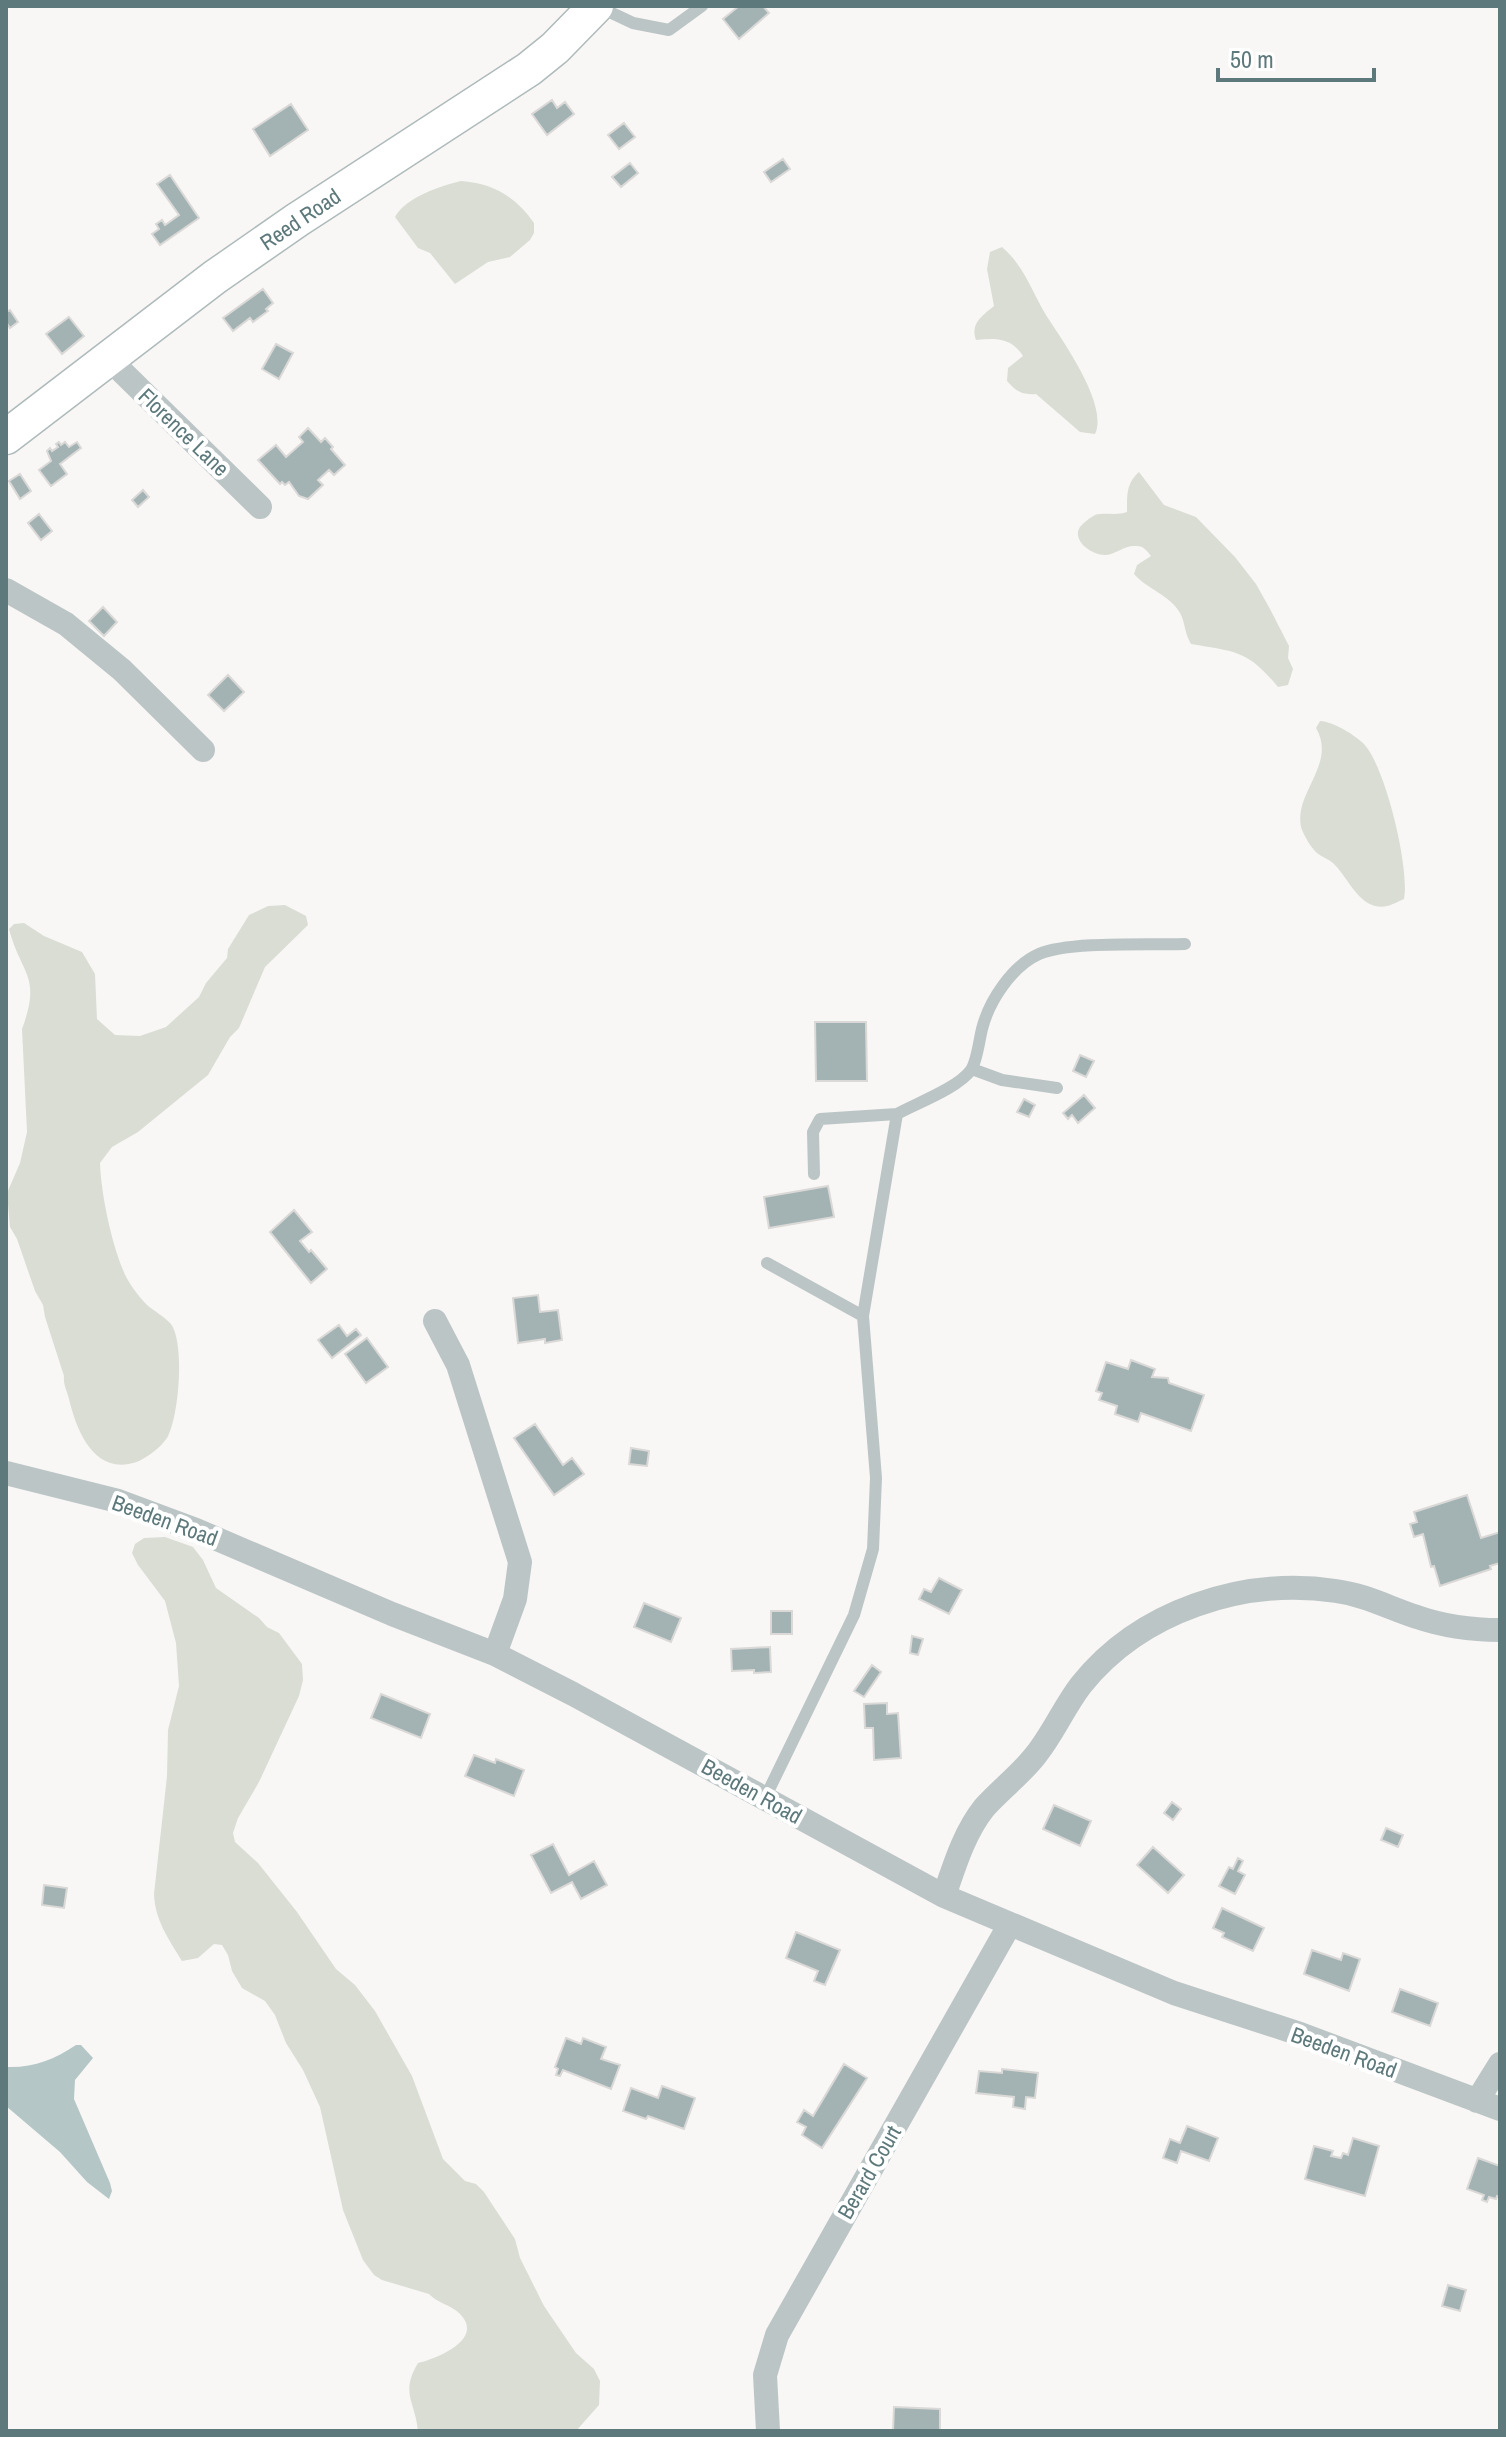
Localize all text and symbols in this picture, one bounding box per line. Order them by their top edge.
scale bar [1218,32,1374,82]
text: 50 m [1230,43,1274,75]
street label: Reed Road [254,181,346,257]
street label: Florence Lane [132,381,236,483]
street label: Beeden Road [108,1487,222,1553]
street label: Beeden Road [696,1751,808,1831]
street label: Beeden Road [1287,2019,1401,2085]
street label: Berard Court [830,2120,908,2224]

